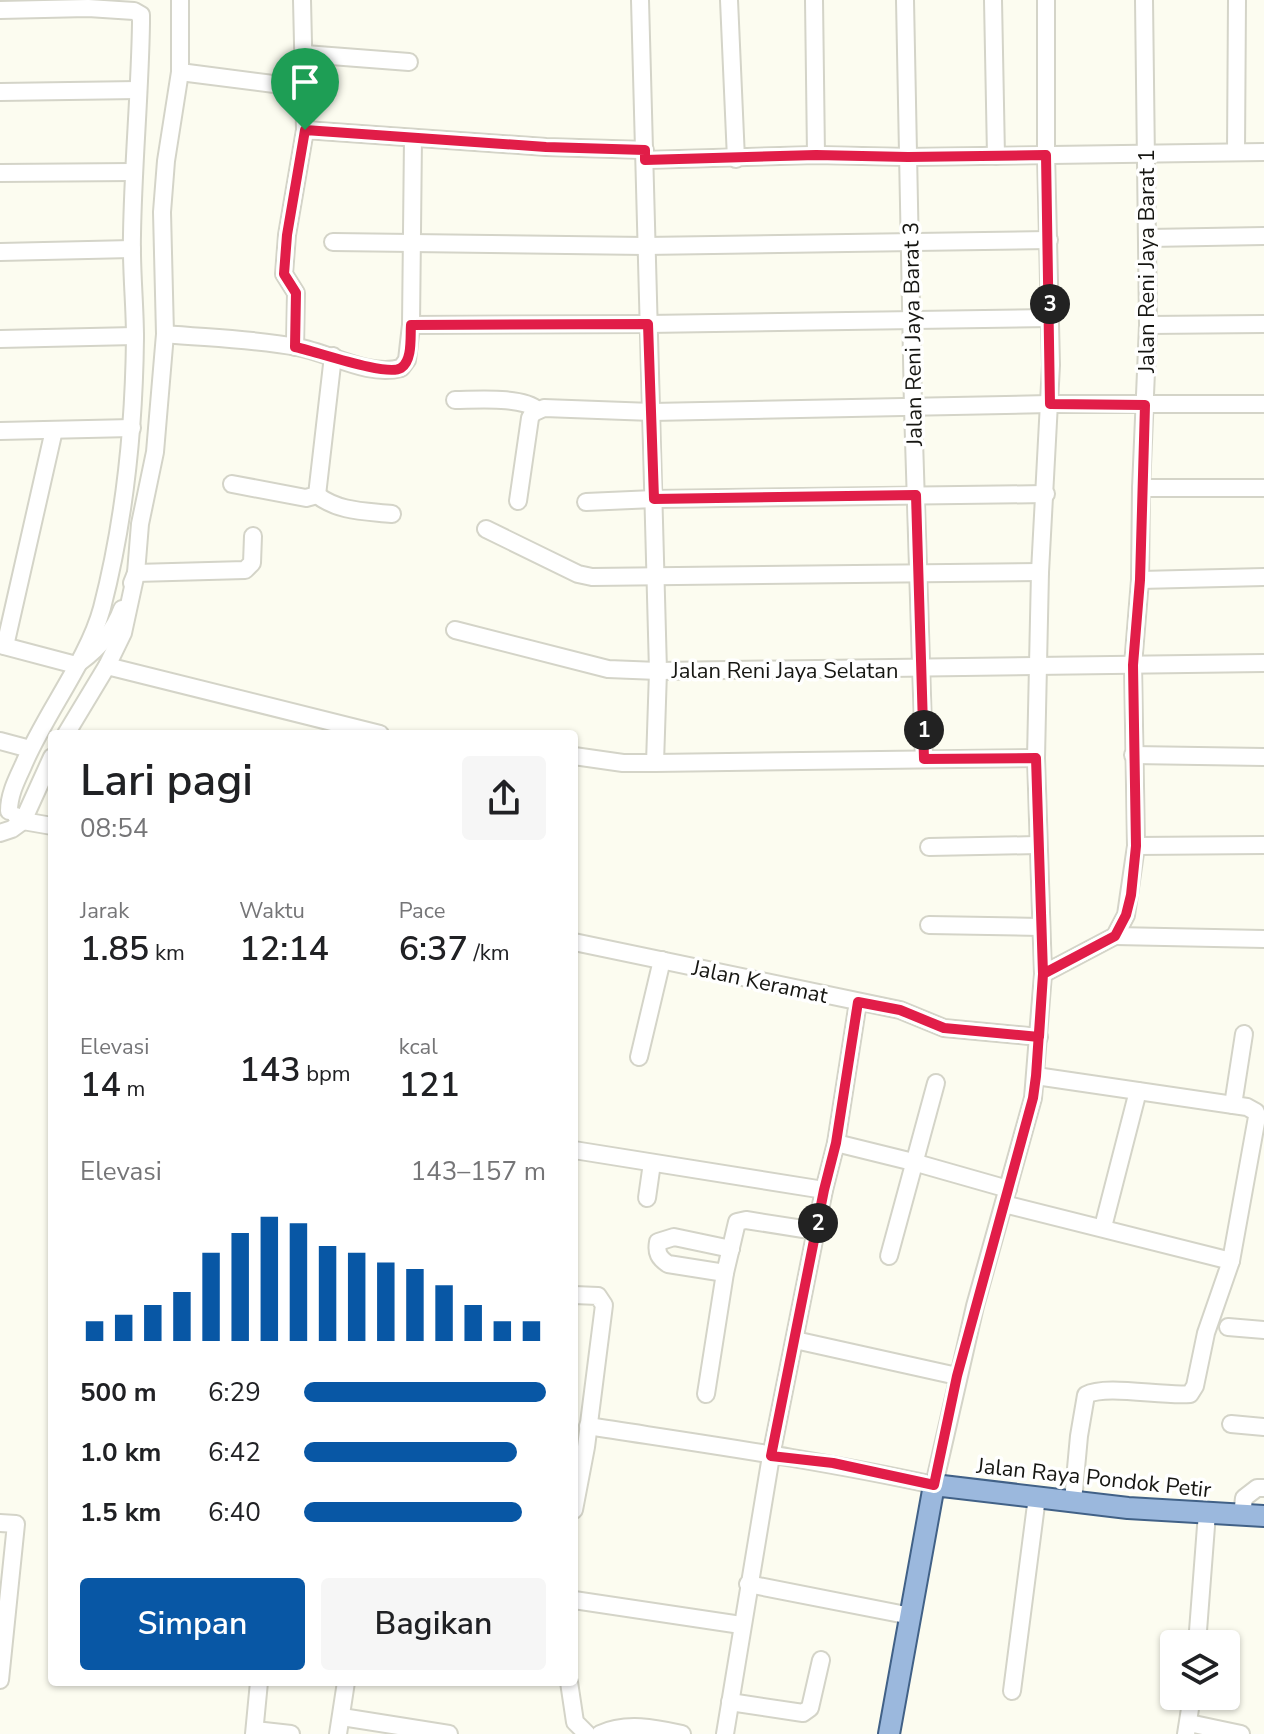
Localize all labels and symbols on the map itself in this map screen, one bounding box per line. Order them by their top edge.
pin [271,48,339,130]
street label: Jalan Reni Jaya Barat 1 [1132,149,1162,374]
street label: Jalan Reni Jaya Barat 3 [896,222,930,447]
pin: 3 [1030,284,1070,324]
street label: Jalan Reni Jaya Selatan [671,656,898,686]
pin: 1 [904,710,944,750]
street label: Jalan Keramat [688,953,831,1011]
pin: 2 [798,1203,838,1243]
street label: Jalan Raya Pondok Petir [974,1451,1213,1505]

